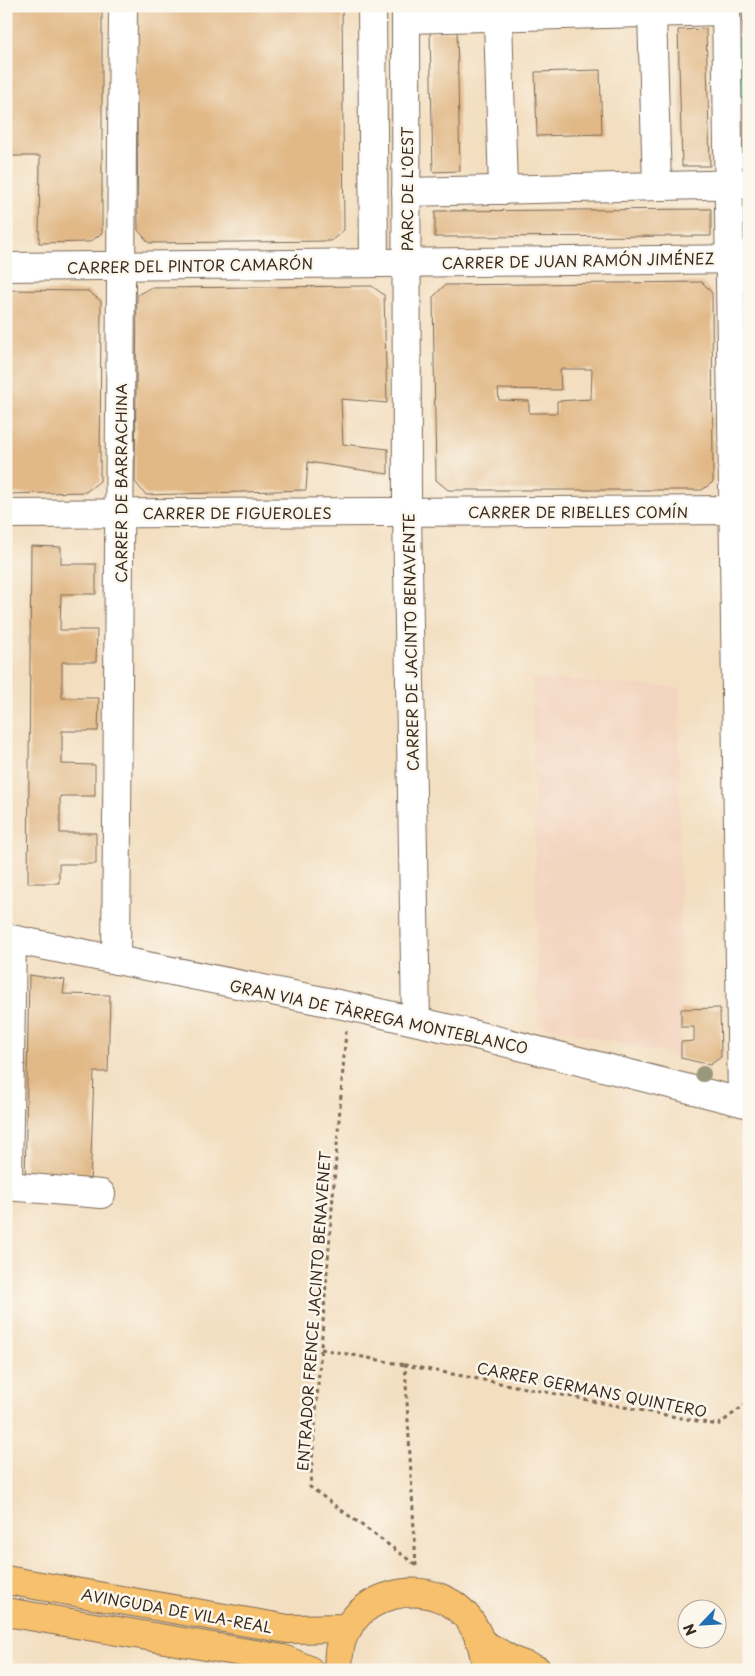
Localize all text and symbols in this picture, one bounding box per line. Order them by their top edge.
street label: PARC DE L'OEST [395,126,418,251]
street label: CARRER DE JUAN RAMÓN JIMÉNEZ [441,246,715,274]
street label: CARRER DEL PINTOR CAMARÓN [67,251,313,279]
street label: CARRER DE BARRACHINA [109,383,132,583]
street label: CARRER DE RIBELLES COMÍN [468,500,688,523]
street label: CARRER DE FIGUEROLES [142,501,332,524]
street label: CARRER DE JACINTO BENAVENTE [396,513,424,771]
street label: GRAN VIA DE TÀRREGA MONTEBLANCO [228,973,530,1059]
street label: ENTRADOR FRENCE JACINTO BENAVENET [290,1150,336,1472]
street label: CARRER GERMANS QUINTERO [475,1355,709,1423]
street label: AVINGUDA DE VILA-REAL [80,1582,274,1638]
north arrow [678,1598,728,1648]
text: N [678,1620,702,1639]

